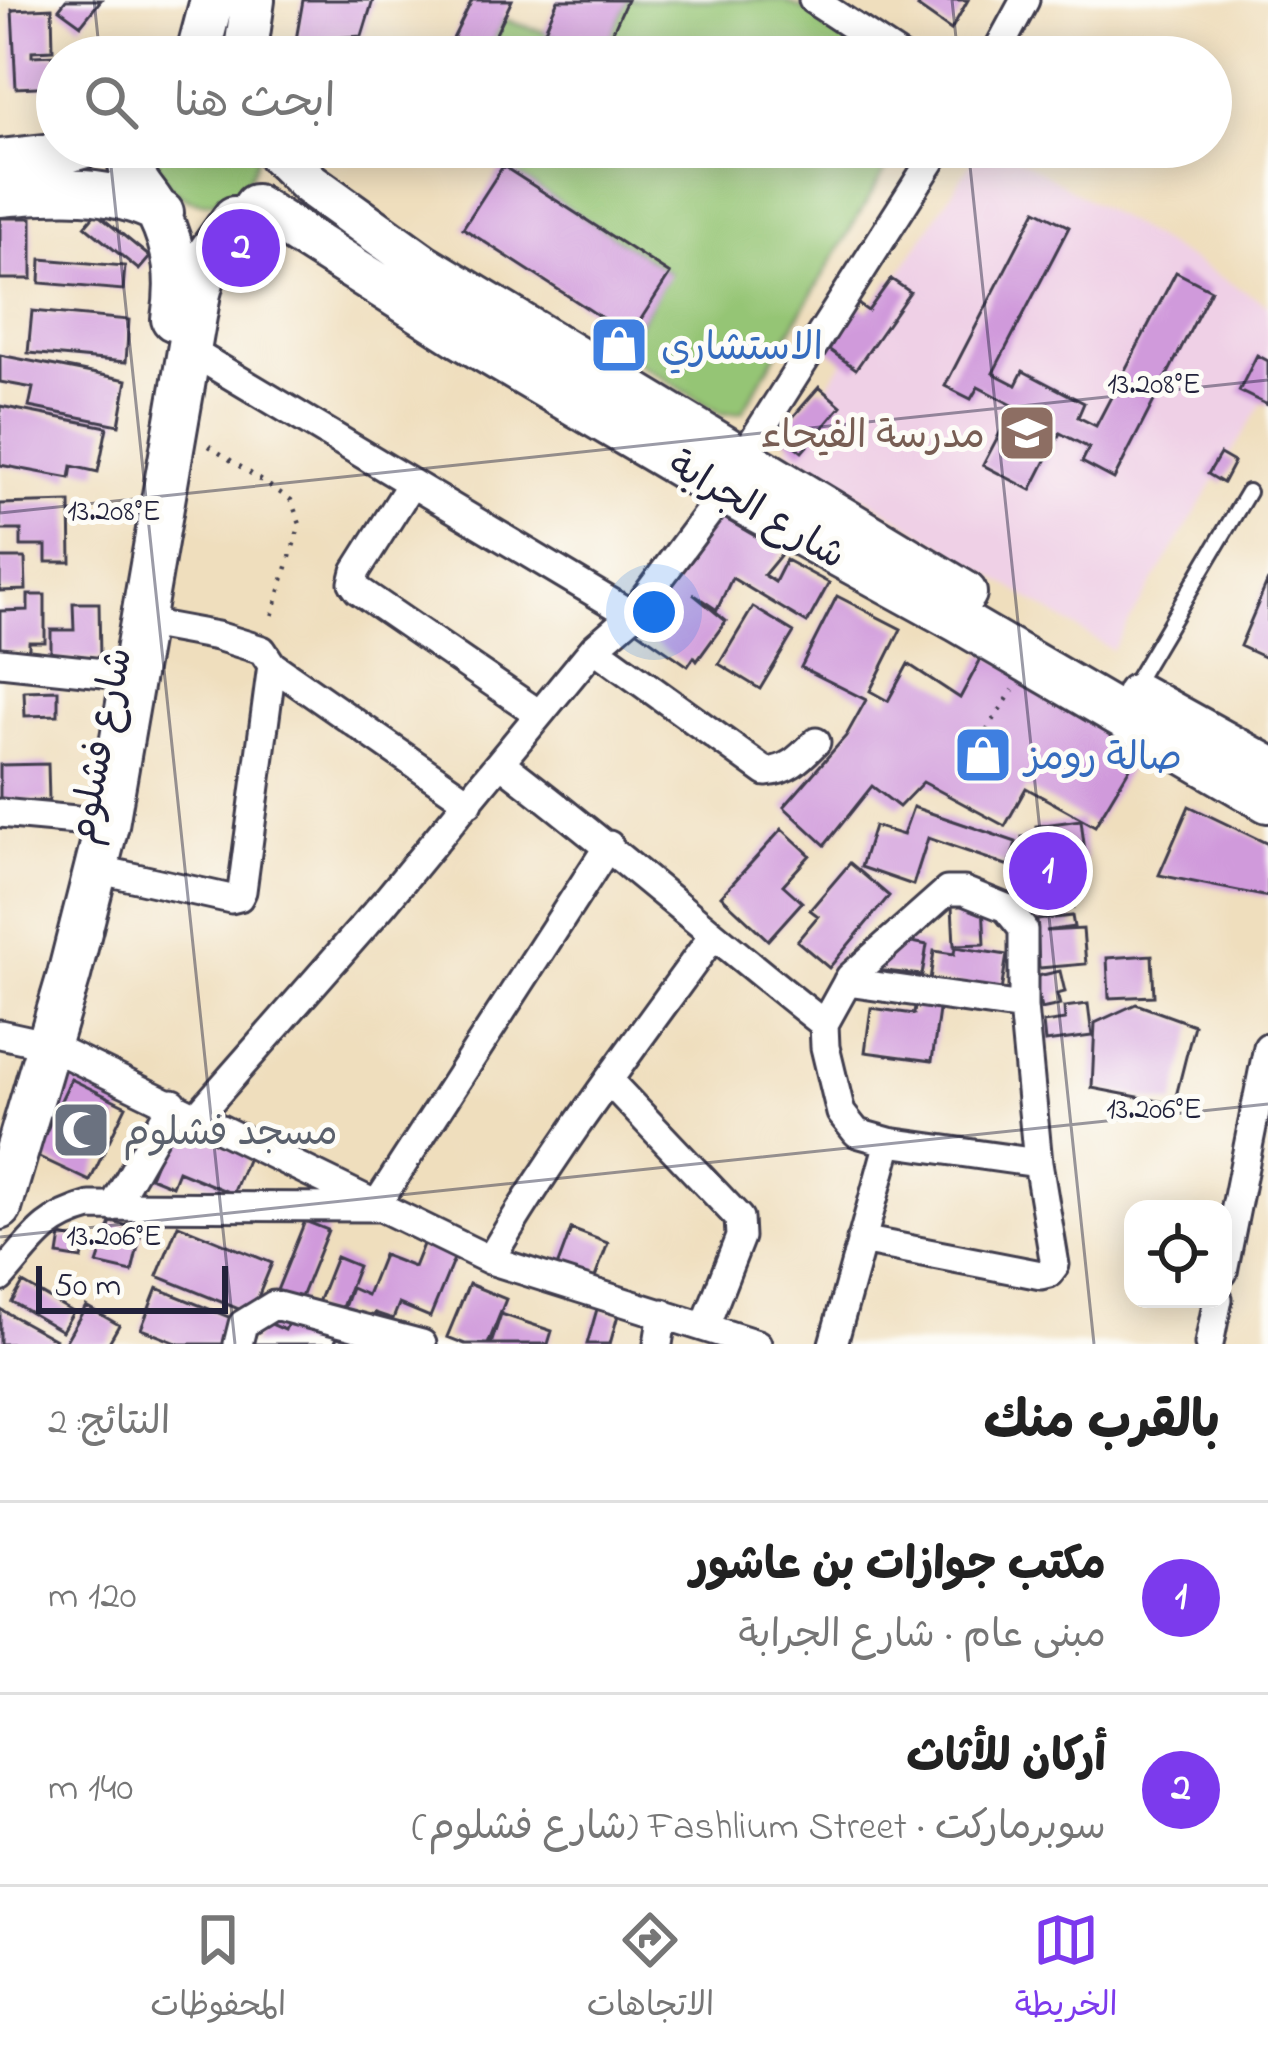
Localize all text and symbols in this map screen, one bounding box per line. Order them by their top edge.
search box [36,36,1232,168]
icon: search [78,69,144,135]
text: ابحث هنا [174,71,336,137]
pin: 2 [202,203,280,293]
shop icon: الاستشاري [588,314,650,376]
place label: الاستشاري [661,321,823,378]
text: 13.208°E [1107,364,1201,408]
school or university icon: مدرسة الفيحاء [996,402,1058,464]
place label: مدرسة الفيحاء [760,409,985,466]
street label: شارع الجرابة [656,438,855,586]
text: 13.208°E [67,491,161,535]
your location [624,582,684,642]
street label: شارع فشلوم [55,643,149,849]
shop icon: صالة رومز [952,724,1014,786]
place label: صالة رومز [1022,731,1182,788]
pin: 1 [1009,826,1087,916]
text: 13.206°E [1106,1089,1202,1133]
mosque icon: مسجد فشلوم [50,1099,112,1161]
place label: مسجد فشلوم [123,1106,338,1163]
map controls [1124,1200,1232,1308]
button: locate [1124,1200,1232,1308]
text: 13.206°E [66,1216,162,1260]
scale bar [36,1260,228,1313]
text: 50 m [54,1263,121,1311]
text: بالقرب منك [984,1386,1220,1461]
text: النتائج: 2 [48,1395,170,1452]
text: مكتب جوازات بن عاشور [691,1534,1106,1600]
text: 120 m [48,1569,137,1626]
text: 1 [1175,1569,1187,1626]
text: مبنى عام · شارع الجرابة [739,1608,1106,1665]
text: أركان للأثاث [906,1726,1106,1792]
text: 140 m [48,1761,133,1818]
text: 2 [1171,1761,1191,1818]
text: سوبرماركت · Fashlium Street (شارع فشلوم) [412,1800,1106,1857]
tab: المحفوظات [150,1907,286,2033]
tab: الاتجاهات [587,1907,714,2033]
tab: الخريطة [1015,1907,1118,2033]

